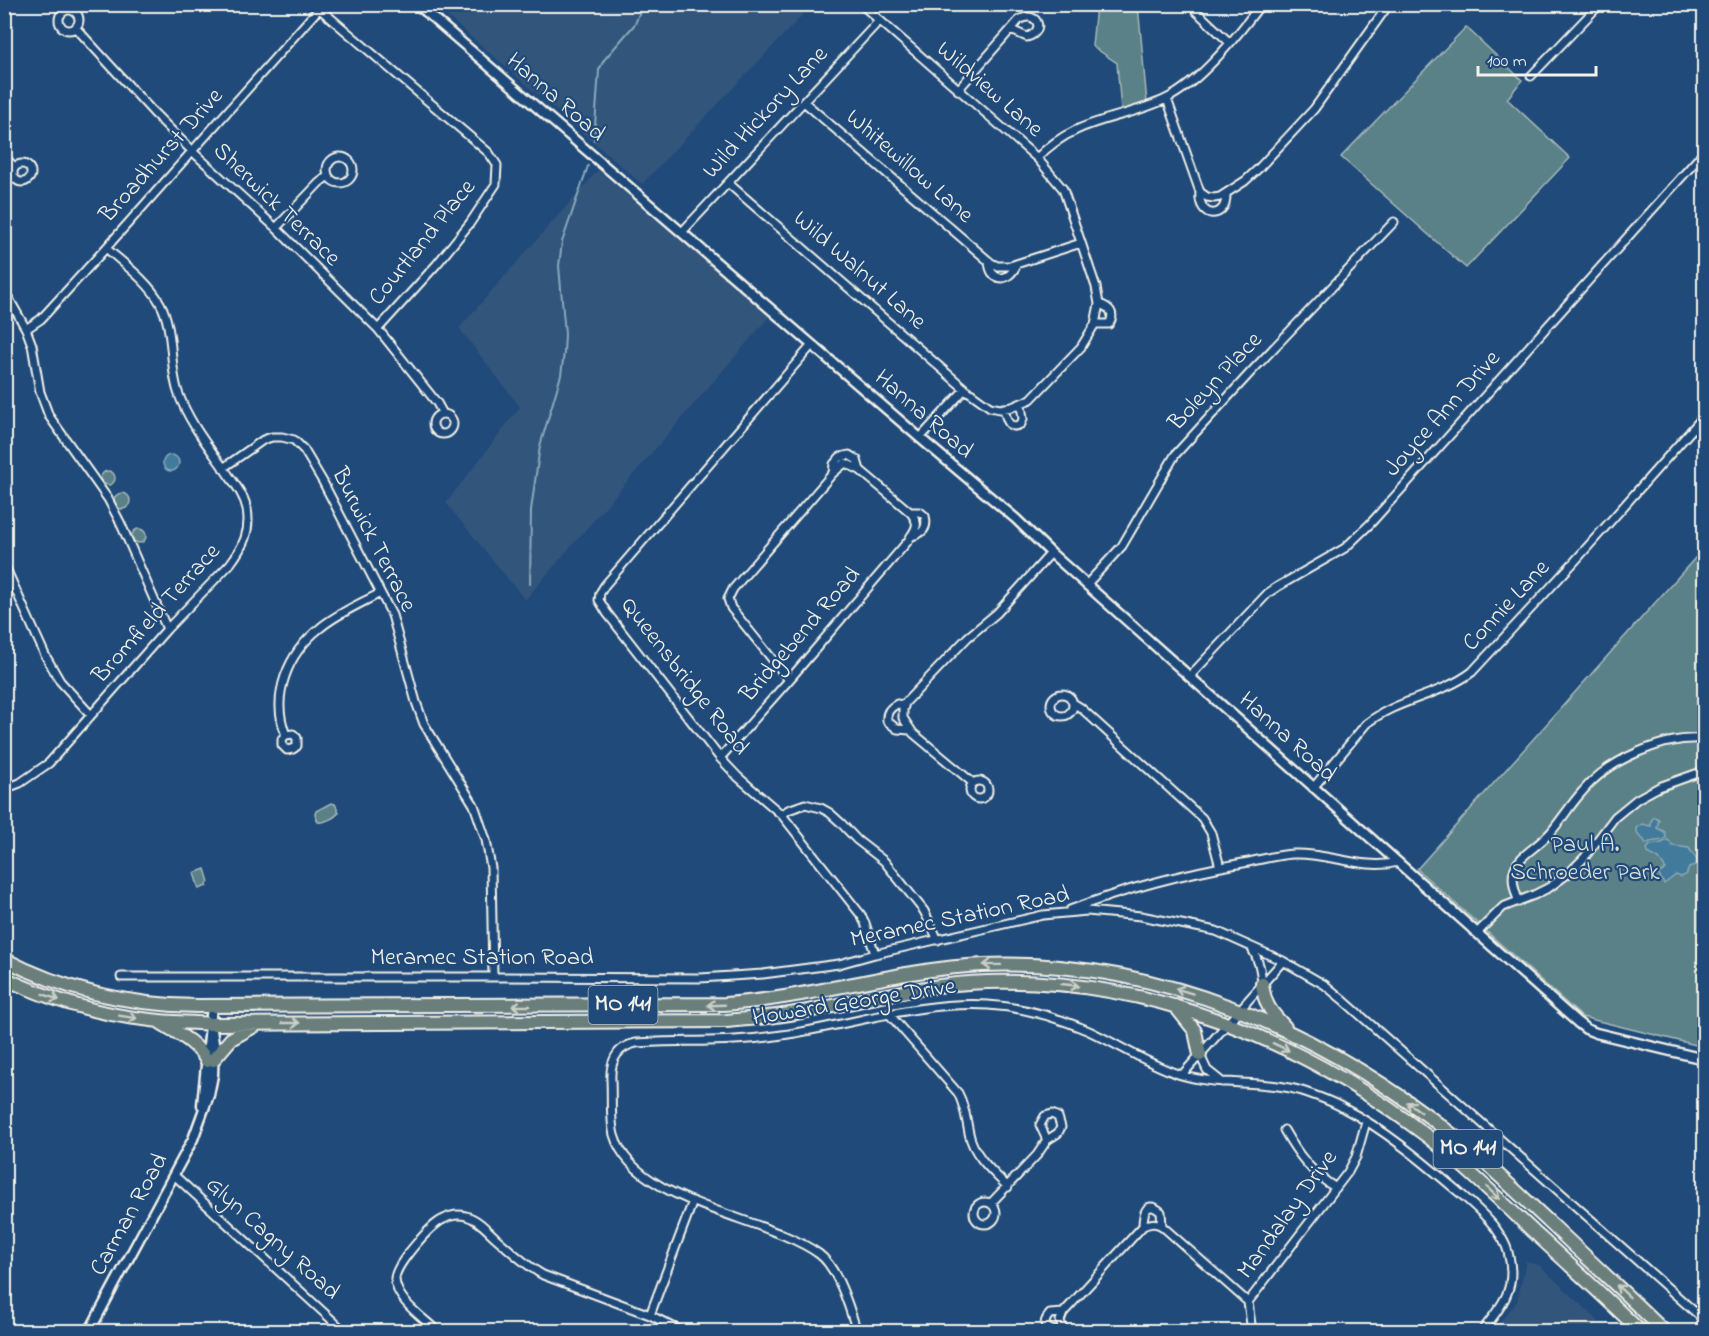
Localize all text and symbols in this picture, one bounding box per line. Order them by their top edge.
street label: Wildview Lane [928,33,1051,147]
street label: Wild Hickory Lane [695,38,838,188]
scale bar [1478,39,1596,77]
street label: Hanna Road [498,45,613,151]
text: 100 m [1487,49,1527,75]
street label: Broadhurst Drive [91,80,233,232]
street label: Whitewillow Lane [837,101,981,233]
street label: Sherwick Terrace [204,135,348,275]
street label: Courtland Place [361,172,485,314]
street label: Wild Walnut Lane [784,203,934,339]
street label: Boleyn Place [1160,324,1272,441]
street label: Joyce Ann Drive [1376,343,1511,486]
street label: Hanna Road [866,362,981,468]
street label: Burwick Terrace [321,461,425,619]
street label: Bromfield Terrace [84,536,230,693]
street label: Connie Lane [1455,552,1559,660]
street label: Bridgebend Road [731,559,870,711]
street label: Queensbridge Road [611,590,757,764]
street label: Hanna Road [1230,684,1344,792]
park label: Paul A. Schroeder Park [1510,828,1660,891]
street label: Meramec Station Road [847,878,1073,958]
street label: Meramec Station Road [370,941,594,976]
one-way arrow [982,959,1002,971]
street label: Howard George Drive [750,970,958,1036]
one-way arrow [1060,980,1080,991]
one-way arrow [1175,985,1194,996]
road number: MO 141 [588,986,658,1024]
one-way arrow [41,993,59,1004]
one-way arrow [707,999,727,1010]
one-way arrow [512,1000,532,1012]
one-way arrow [117,1012,137,1023]
one-way arrow [280,1017,300,1029]
one-way arrow [1272,1041,1290,1053]
one-way arrow [1407,1100,1423,1113]
road number: MO 141 [1434,1130,1502,1168]
street label: Mandalay Drive [1229,1143,1348,1287]
street label: Carman Road [82,1147,178,1283]
street label: Glyn Cagny Road [196,1169,347,1310]
one-way arrow [1485,1186,1500,1200]
one-way arrow [1615,1284,1630,1299]

